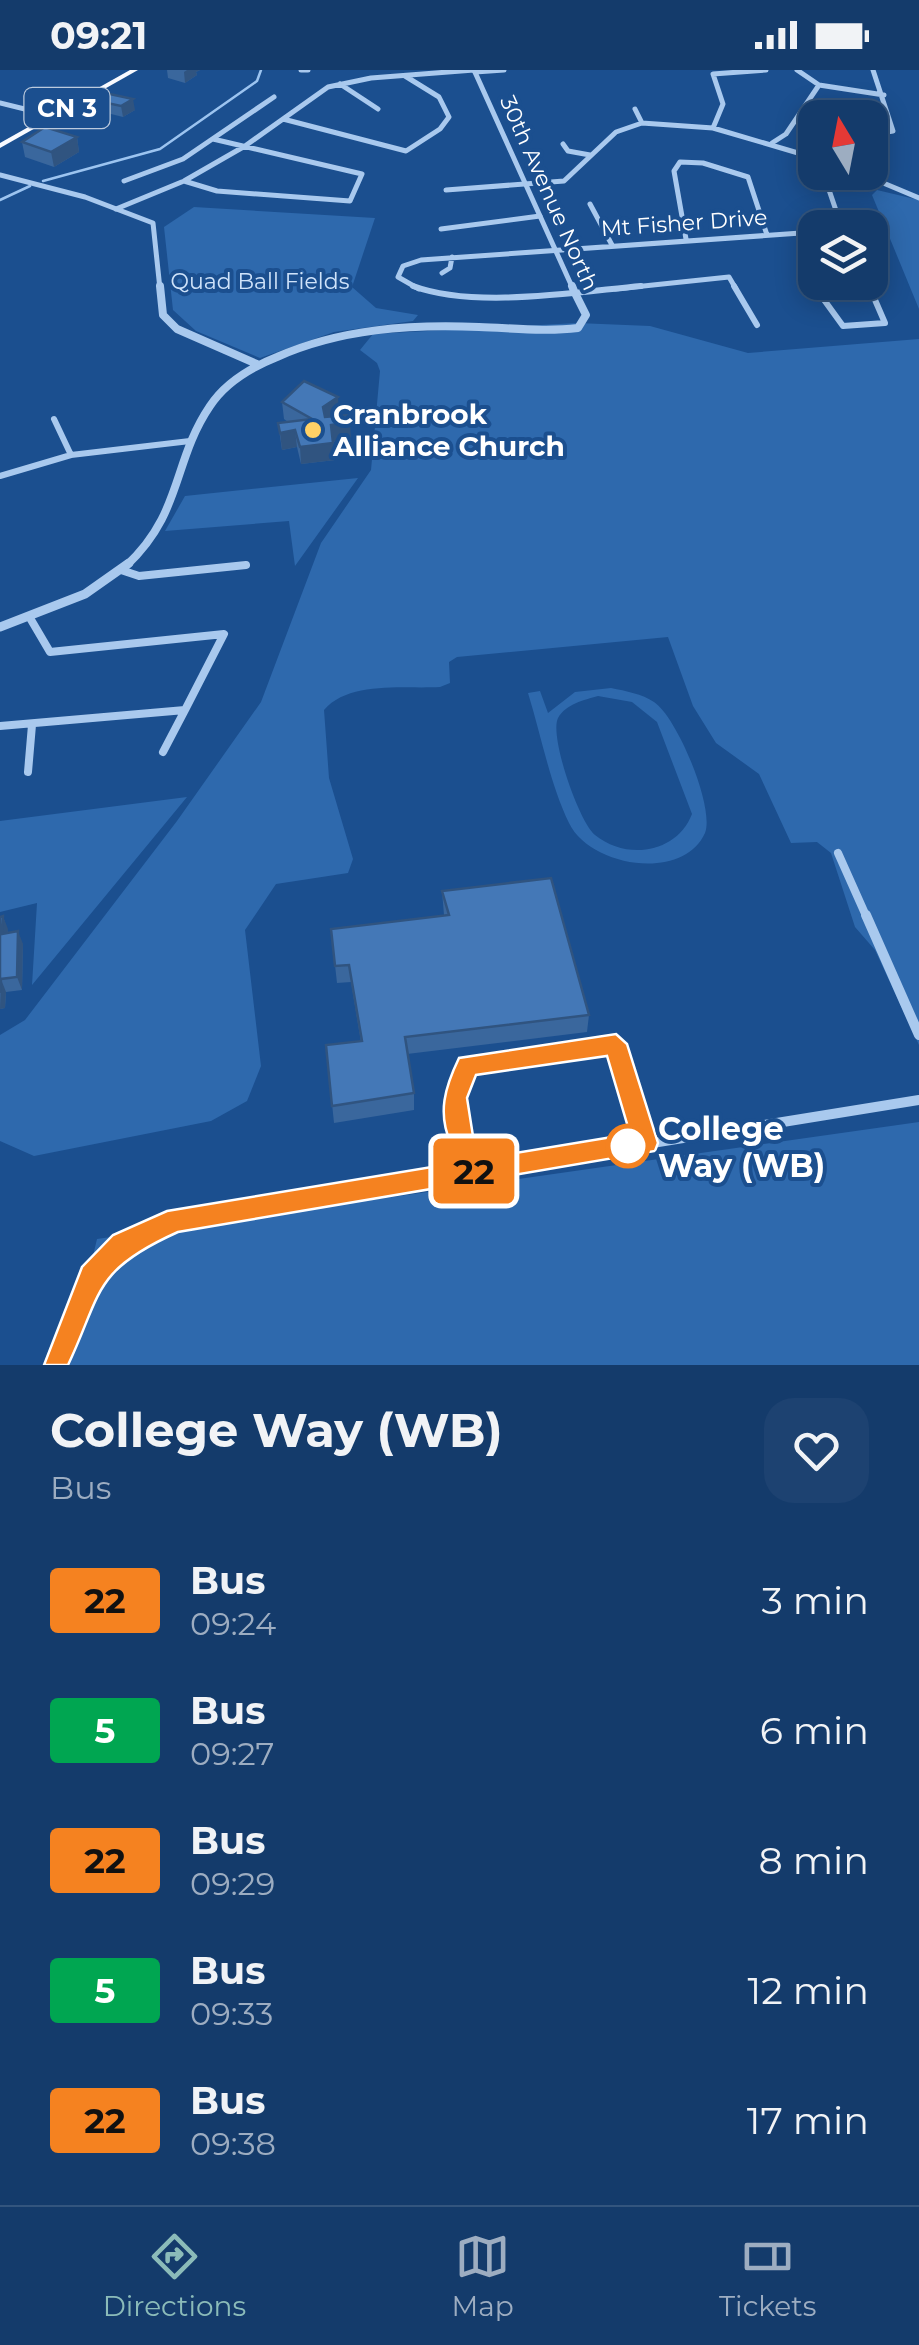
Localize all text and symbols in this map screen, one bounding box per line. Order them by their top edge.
text: 09:21 [50,12,147,59]
road number: CN 3 [24,88,110,128]
street label: 30th Avenue North [494,92,604,294]
north arrow [798,100,888,190]
map controls [798,100,888,300]
street label: Mt Fisher Drive [600,204,768,242]
button: layers [798,210,888,300]
park label: Quad Ball Fields [171,268,350,295]
place label: Cranbrook Alliance Church [332,397,565,463]
marker: Cranbrook Alliance Church [302,419,324,441]
place label: College Way (WB) [658,1109,825,1185]
marker: College Way (WB) [607,1125,649,1167]
line badge: 22 [429,1138,519,1204]
text: 22 [453,1150,495,1193]
button: heart [764,1398,869,1503]
text: College Way (WB) [50,1401,503,1459]
text: Bus [50,1468,111,1507]
text: Bus [190,1557,265,1604]
text: 3 min [761,1577,869,1624]
text: 22 [84,1579,126,1622]
text: 09:24 [190,1604,276,1643]
text: Bus [190,1687,265,1734]
text: 6 min [760,1707,869,1754]
text: 5 [95,1709,115,1752]
text: 09:27 [190,1734,274,1773]
text: Bus [190,1817,265,1864]
text: 8 min [759,1837,869,1884]
text: 22 [84,1839,126,1882]
text: 09:29 [190,1864,275,1903]
text: Bus [190,1947,265,1994]
text: 12 min [748,1967,869,2014]
text: 5 [95,1969,115,2012]
text: 09:33 [190,1994,273,2033]
text: Bus [190,2077,265,2124]
text: 17 min [747,2097,869,2144]
text: 22 [84,2099,126,2142]
text: 09:38 [190,2124,276,2163]
tab: Directions [103,2229,246,2323]
tab: Map [451,2229,514,2323]
tab: Tickets [719,2229,816,2323]

